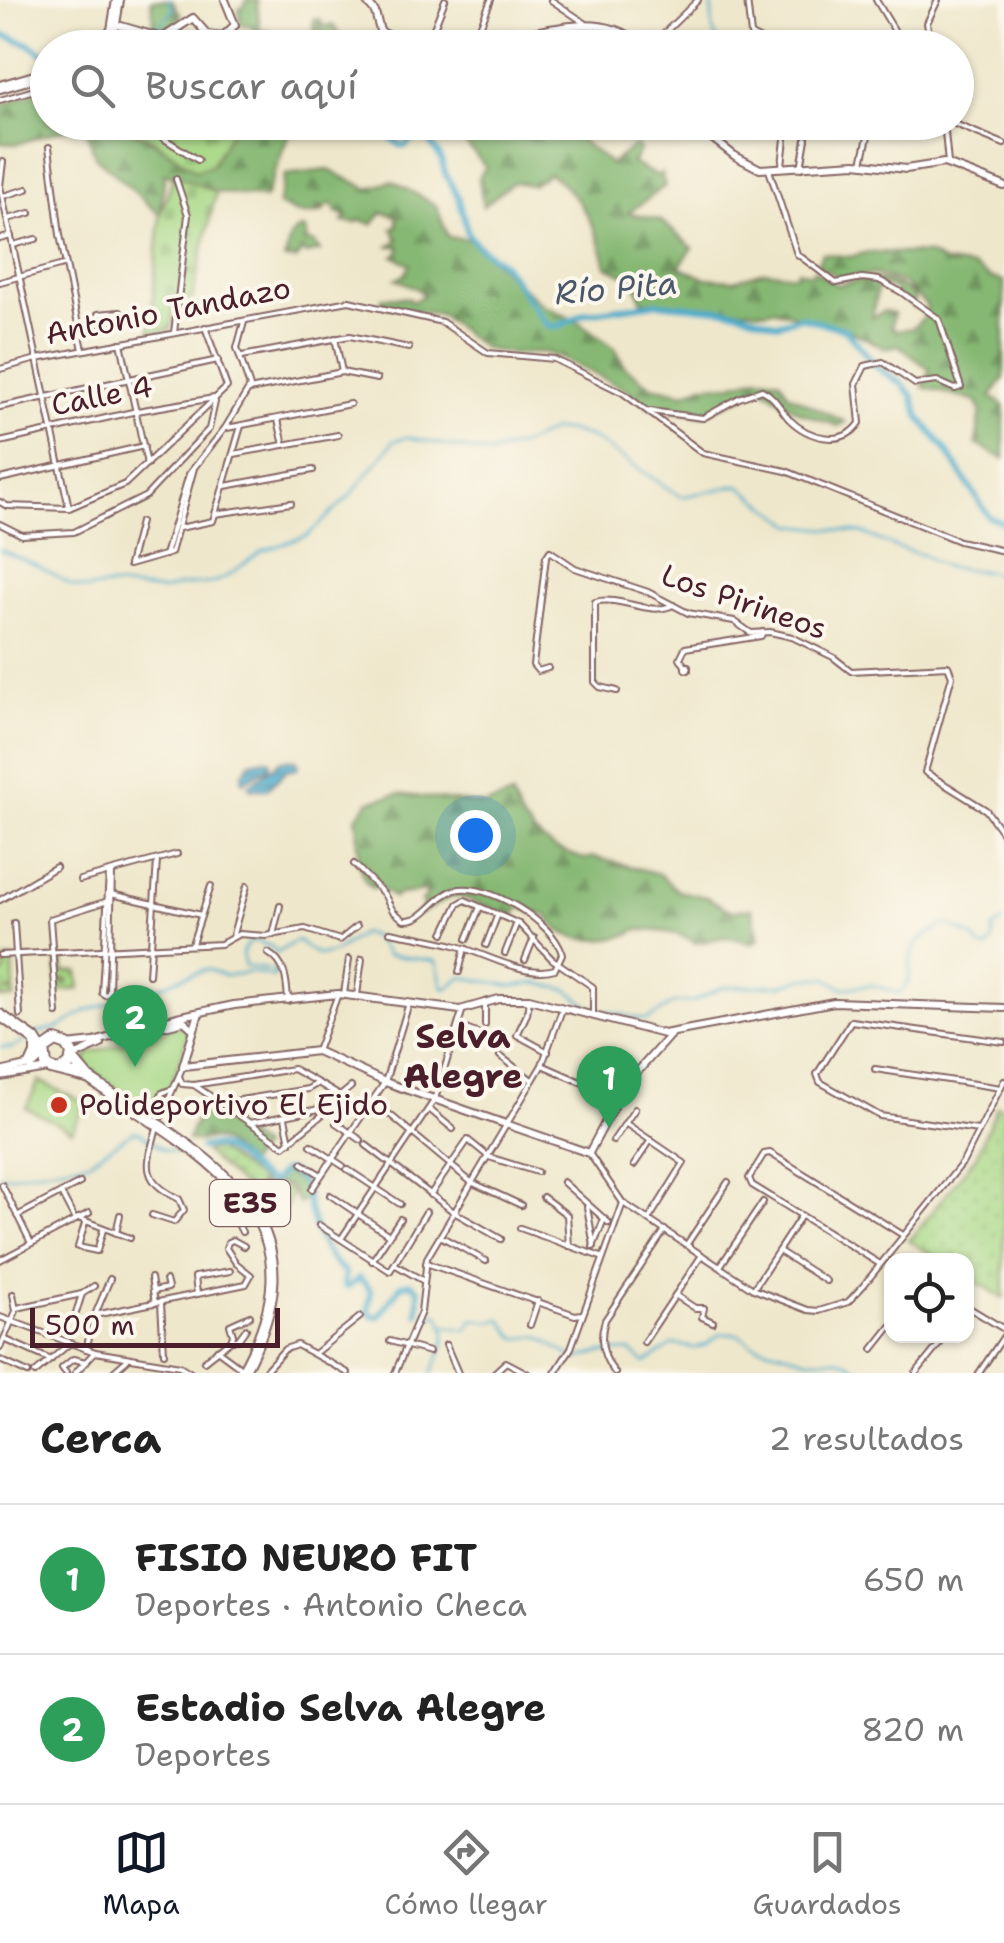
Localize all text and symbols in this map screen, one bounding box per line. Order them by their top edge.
search box [30,30,974,140]
icon: search [65,58,120,113]
text: Buscar aquí [145,60,358,111]
water label: Río Pita [553,261,679,314]
street label: Antonio Tandazo [42,267,294,354]
street label: Calle 4 [48,366,156,425]
street label: Los Pirineos [656,554,832,649]
your location [450,810,501,861]
pin: 2 [102,984,168,1067]
district label: Selva Alegre [403,1012,523,1099]
pin: 1 [576,1046,642,1128]
place label: Polideportivo El Ejido [79,1084,388,1125]
marker: Polideportivo El Ejido [48,1094,70,1116]
road number: E35 [210,1180,290,1226]
map controls [884,1253,974,1343]
button: locate [884,1253,974,1343]
scale bar [30,1303,280,1348]
text: 500 m [45,1306,135,1344]
text: Cerca [40,1410,161,1466]
text: 2 resultados [769,1417,964,1460]
text: FISIO NEURO FIT [135,1532,477,1583]
text: 1 [65,1558,80,1601]
text: 650 m [863,1558,964,1601]
text: Deportes · Antonio Checa [135,1583,527,1626]
text: Estadio Selva Alegre [135,1682,546,1733]
text: 2 [61,1708,84,1751]
text: 820 m [861,1708,964,1751]
text: Deportes [135,1733,271,1776]
tab: Mapa [102,1825,180,1923]
tab: Cómo llegar [385,1825,548,1923]
tab: Guardados [753,1825,902,1923]

